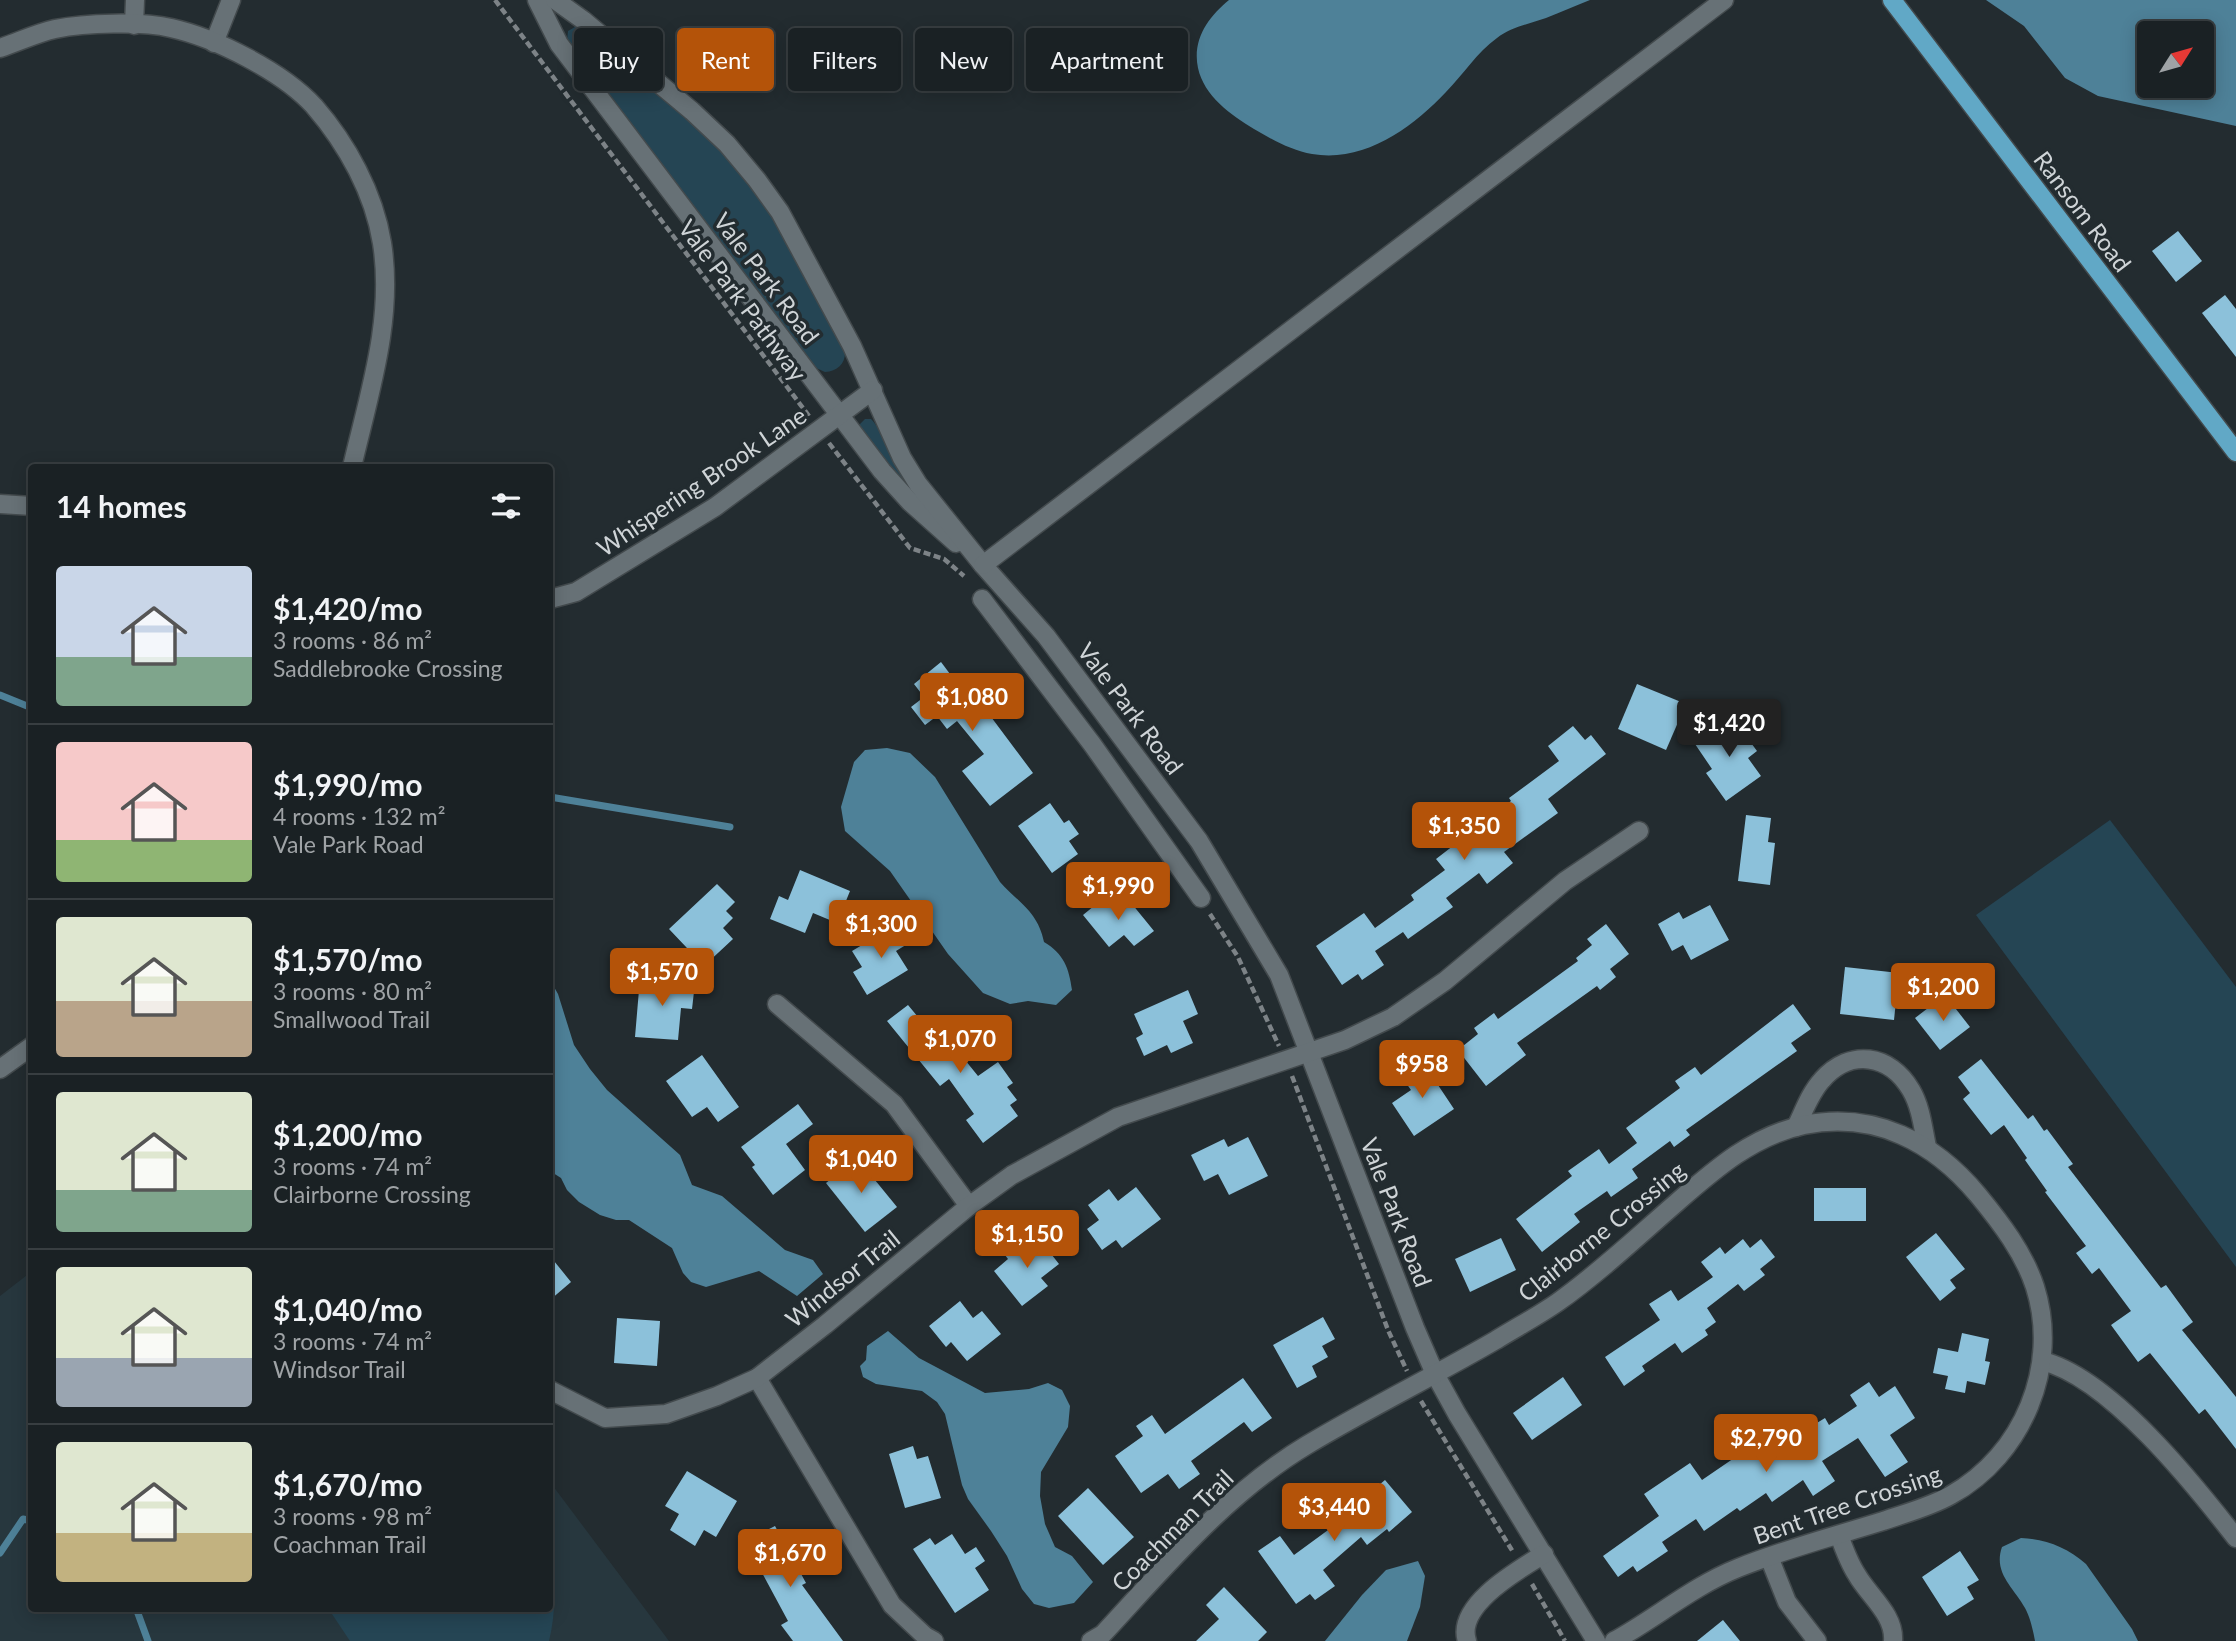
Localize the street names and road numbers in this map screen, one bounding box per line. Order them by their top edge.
street label: Ransom Road [2028,145,2138,277]
street label: Vale Park Road [708,207,826,349]
street label: Vale Park Pathway [673,214,813,387]
street label: Whispering Brook Lane [591,400,811,562]
street label: Vale Park Road [1072,637,1190,779]
street label: Vale Park Road [1355,1133,1439,1291]
street label: Clairborne Crossing [1512,1155,1690,1307]
street label: Windsor Trail [779,1223,905,1333]
street label: Bent Tree Crossing [1749,1458,1945,1550]
street label: Coachman Trail [1105,1463,1239,1597]

